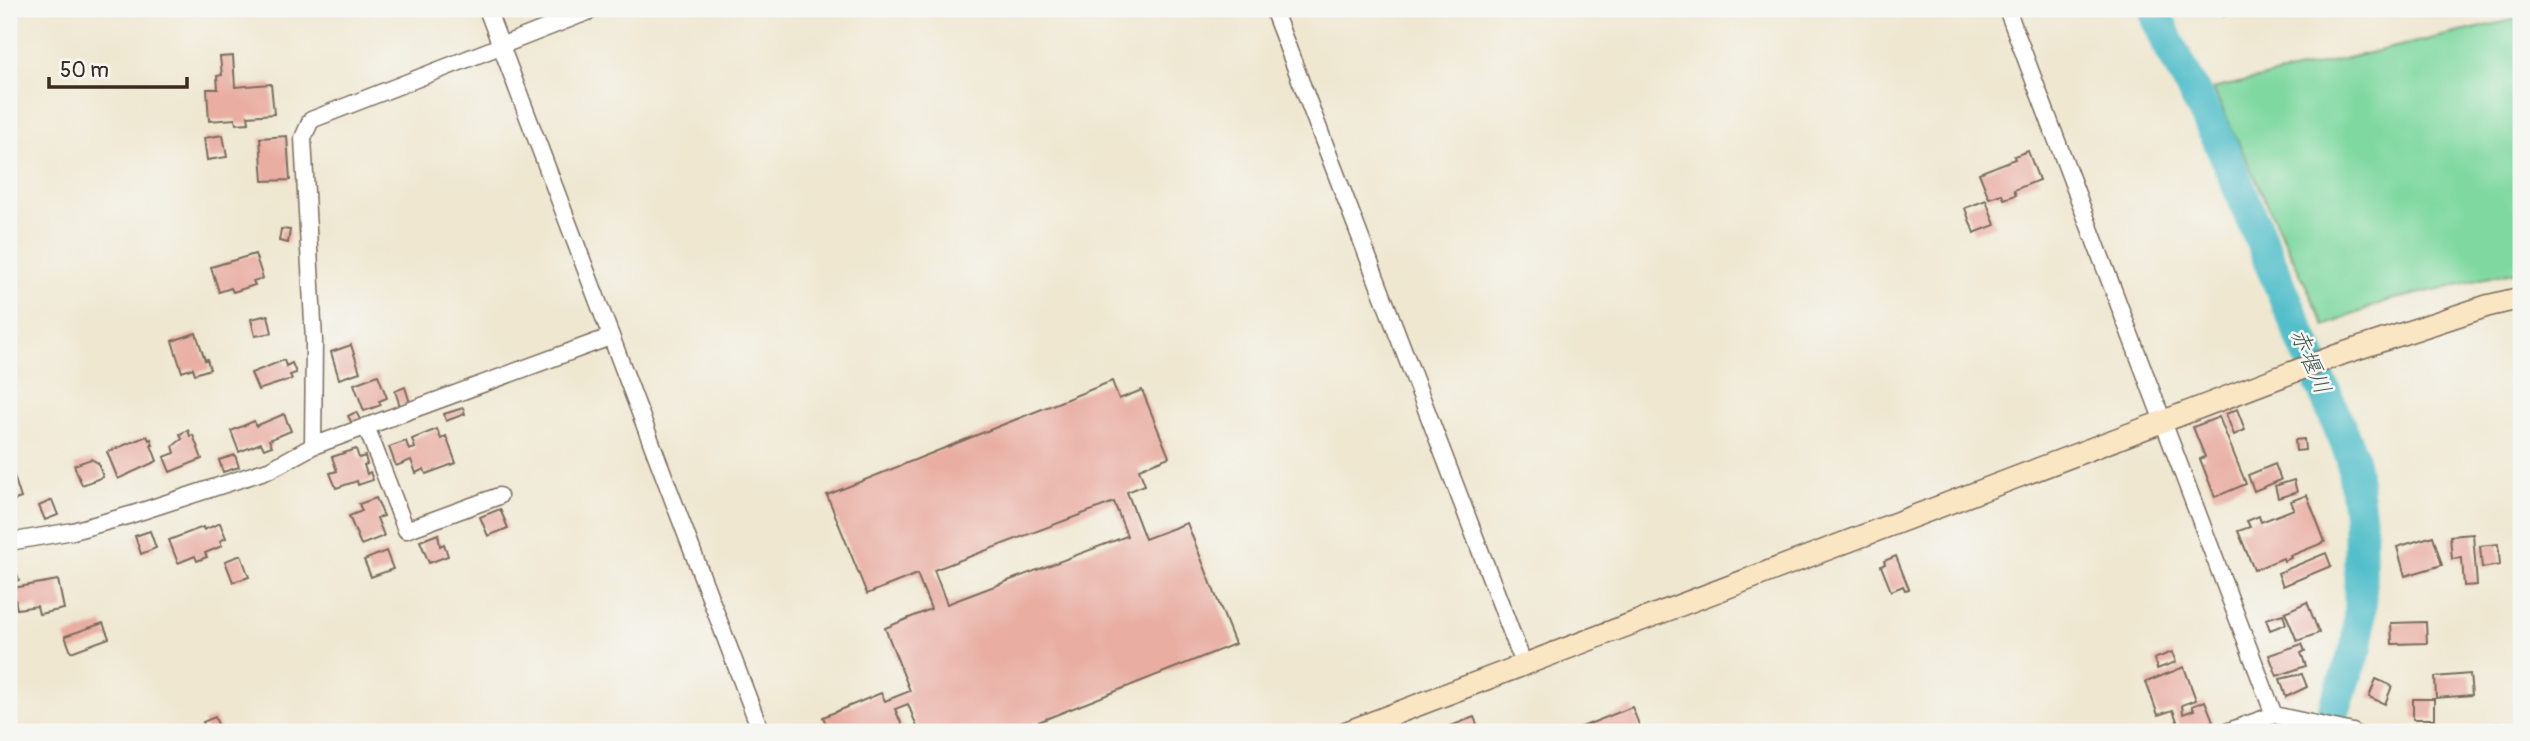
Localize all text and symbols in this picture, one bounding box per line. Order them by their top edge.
scale bar [49,46,187,90]
text: 50 m [60,57,109,84]
water label: 赤堰川 [2284,324,2337,399]

